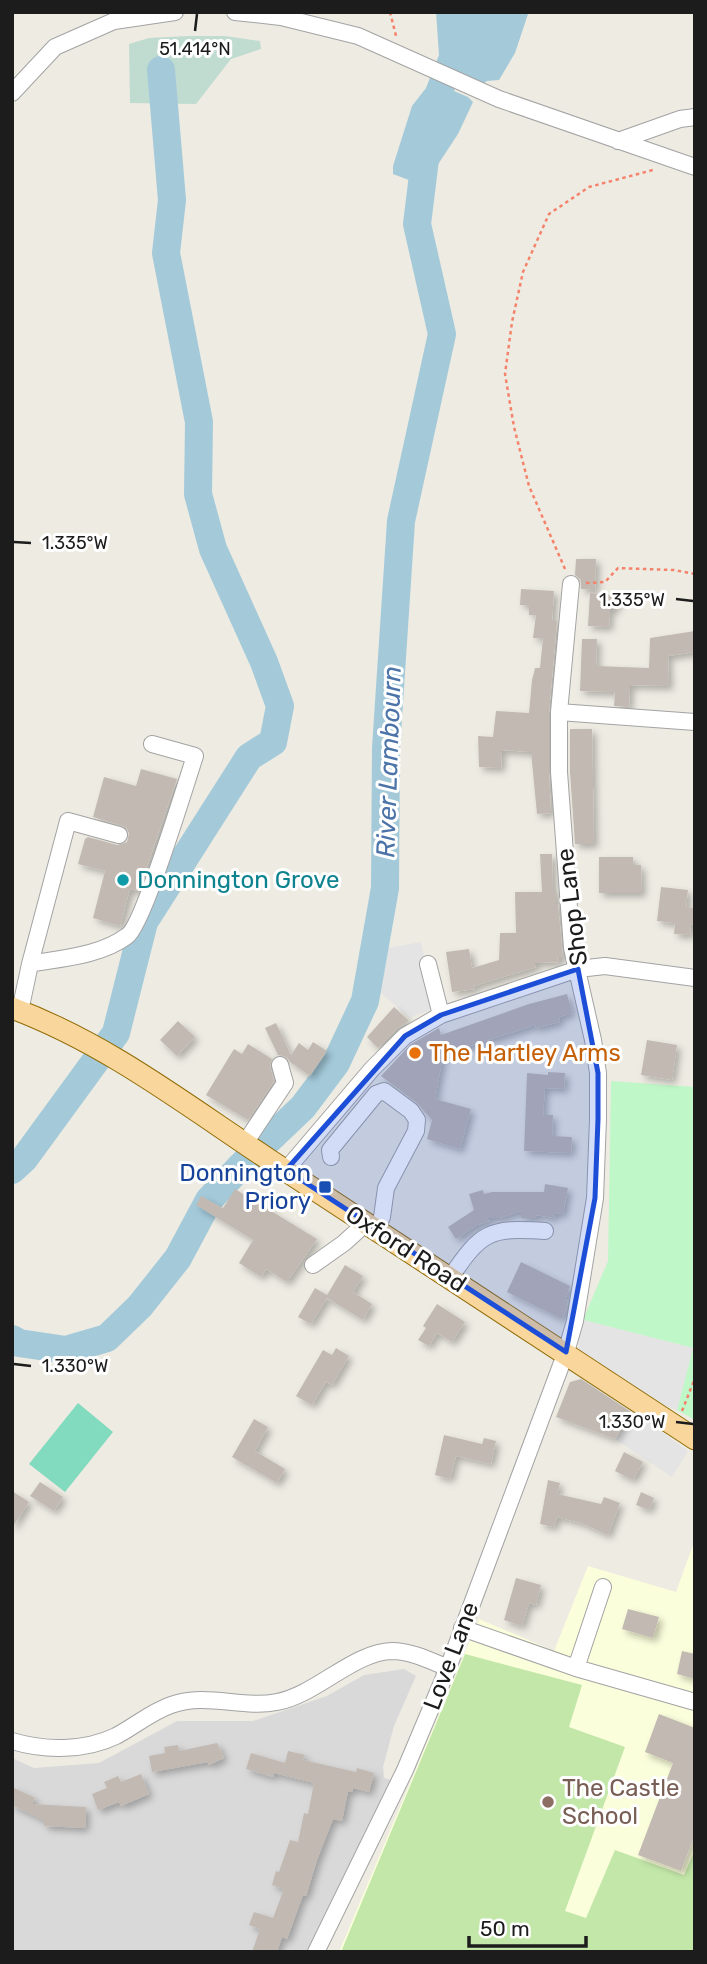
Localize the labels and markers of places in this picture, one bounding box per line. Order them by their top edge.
place label: Donnington Grove [137,866,340,894]
marker: Donnington Grove [115,872,131,888]
place label: The Hartley Arms [429,1039,621,1067]
marker: The Hartley Arms [407,1045,423,1061]
place label: Donnington Priory [179,1159,311,1215]
marker: Donnington Priory [317,1179,333,1195]
place label: The Castle School [562,1774,679,1830]
marker: The Castle School [540,1794,556,1810]

